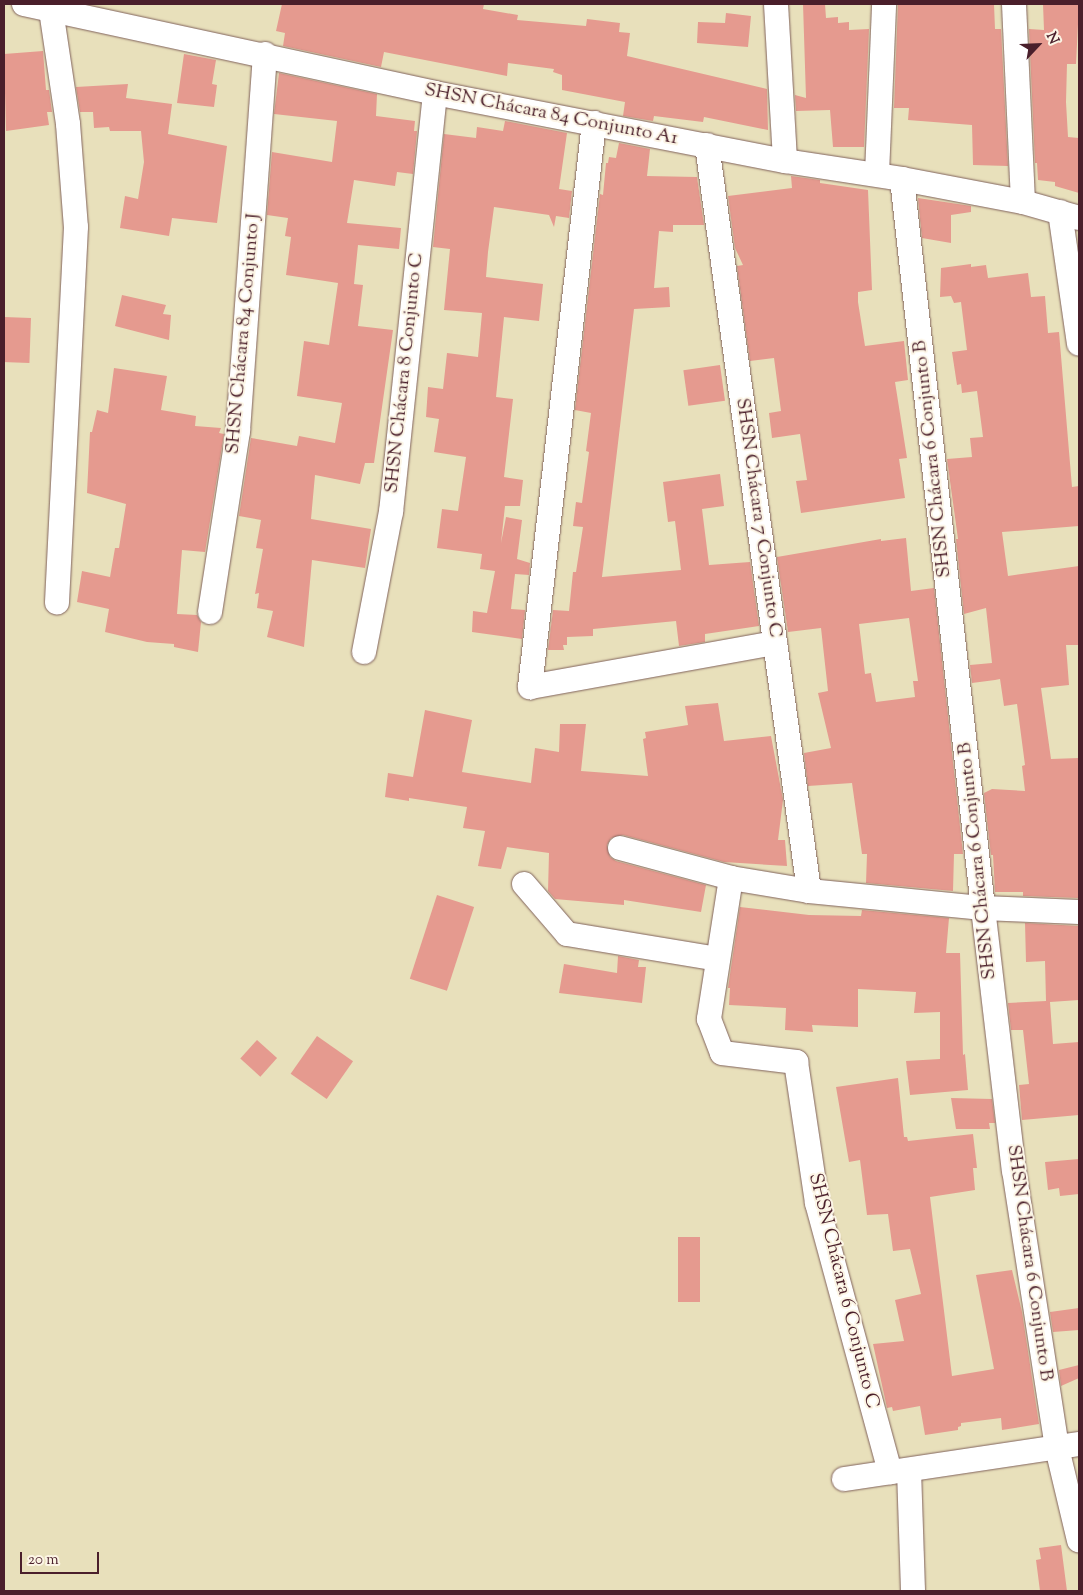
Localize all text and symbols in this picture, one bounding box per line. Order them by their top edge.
north arrow [1013,20,1063,70]
text: N [1040,29,1063,48]
street label: SHSN Chácara 84 Conjunto A1 [422,79,680,151]
street label: SHSN Chácara 84 Conjunto J [222,213,266,455]
street label: SHSN Chácara 8 Conjunto C [381,252,429,494]
street label: SHSN Chácara 6 Conjunto B [909,339,957,579]
street label: SHSN Chácara 7 Conjunto C [730,397,786,639]
street label: SHSN Chácara 6 Conjunto B [954,741,1002,981]
street label: SHSN Chácara 6 Conjunto B [1001,1143,1057,1383]
street label: SHSN Chácara 6 Conjunto C [803,1171,883,1411]
scale bar [22,1542,101,1574]
text: 20 m [28,1550,59,1571]

